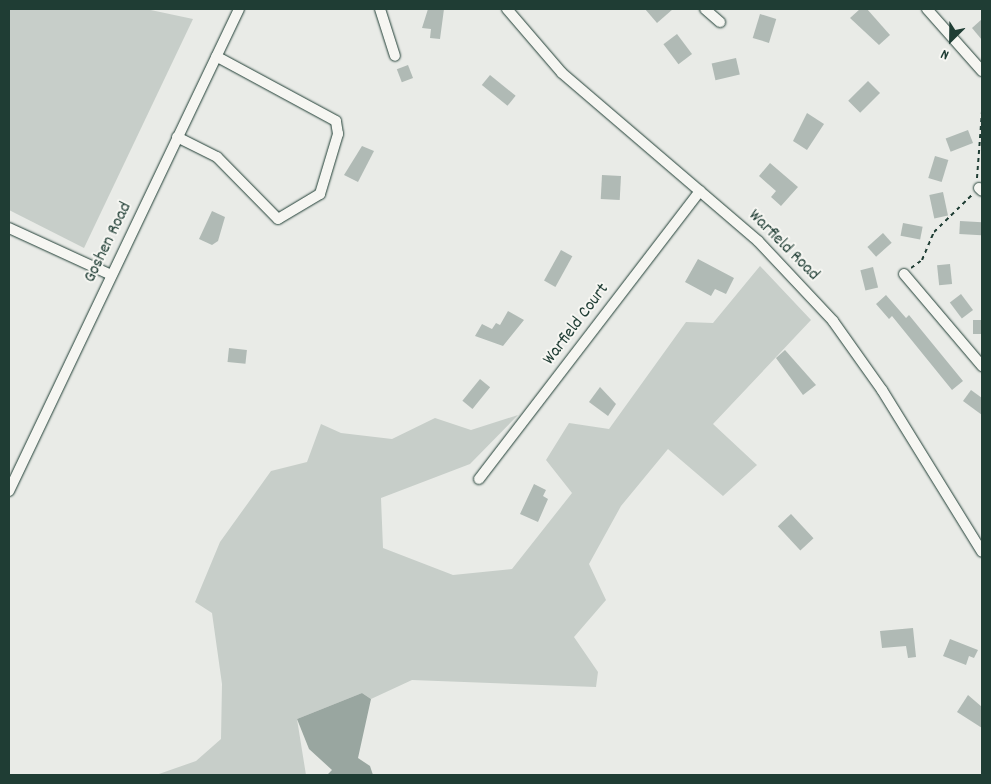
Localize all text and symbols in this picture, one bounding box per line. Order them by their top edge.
north arrow [926,15,976,65]
text: N [938,43,952,64]
street label: Goshen Road [80,199,138,287]
street label: Warfield Road [743,206,823,286]
street label: Warfield Court [539,280,615,370]

